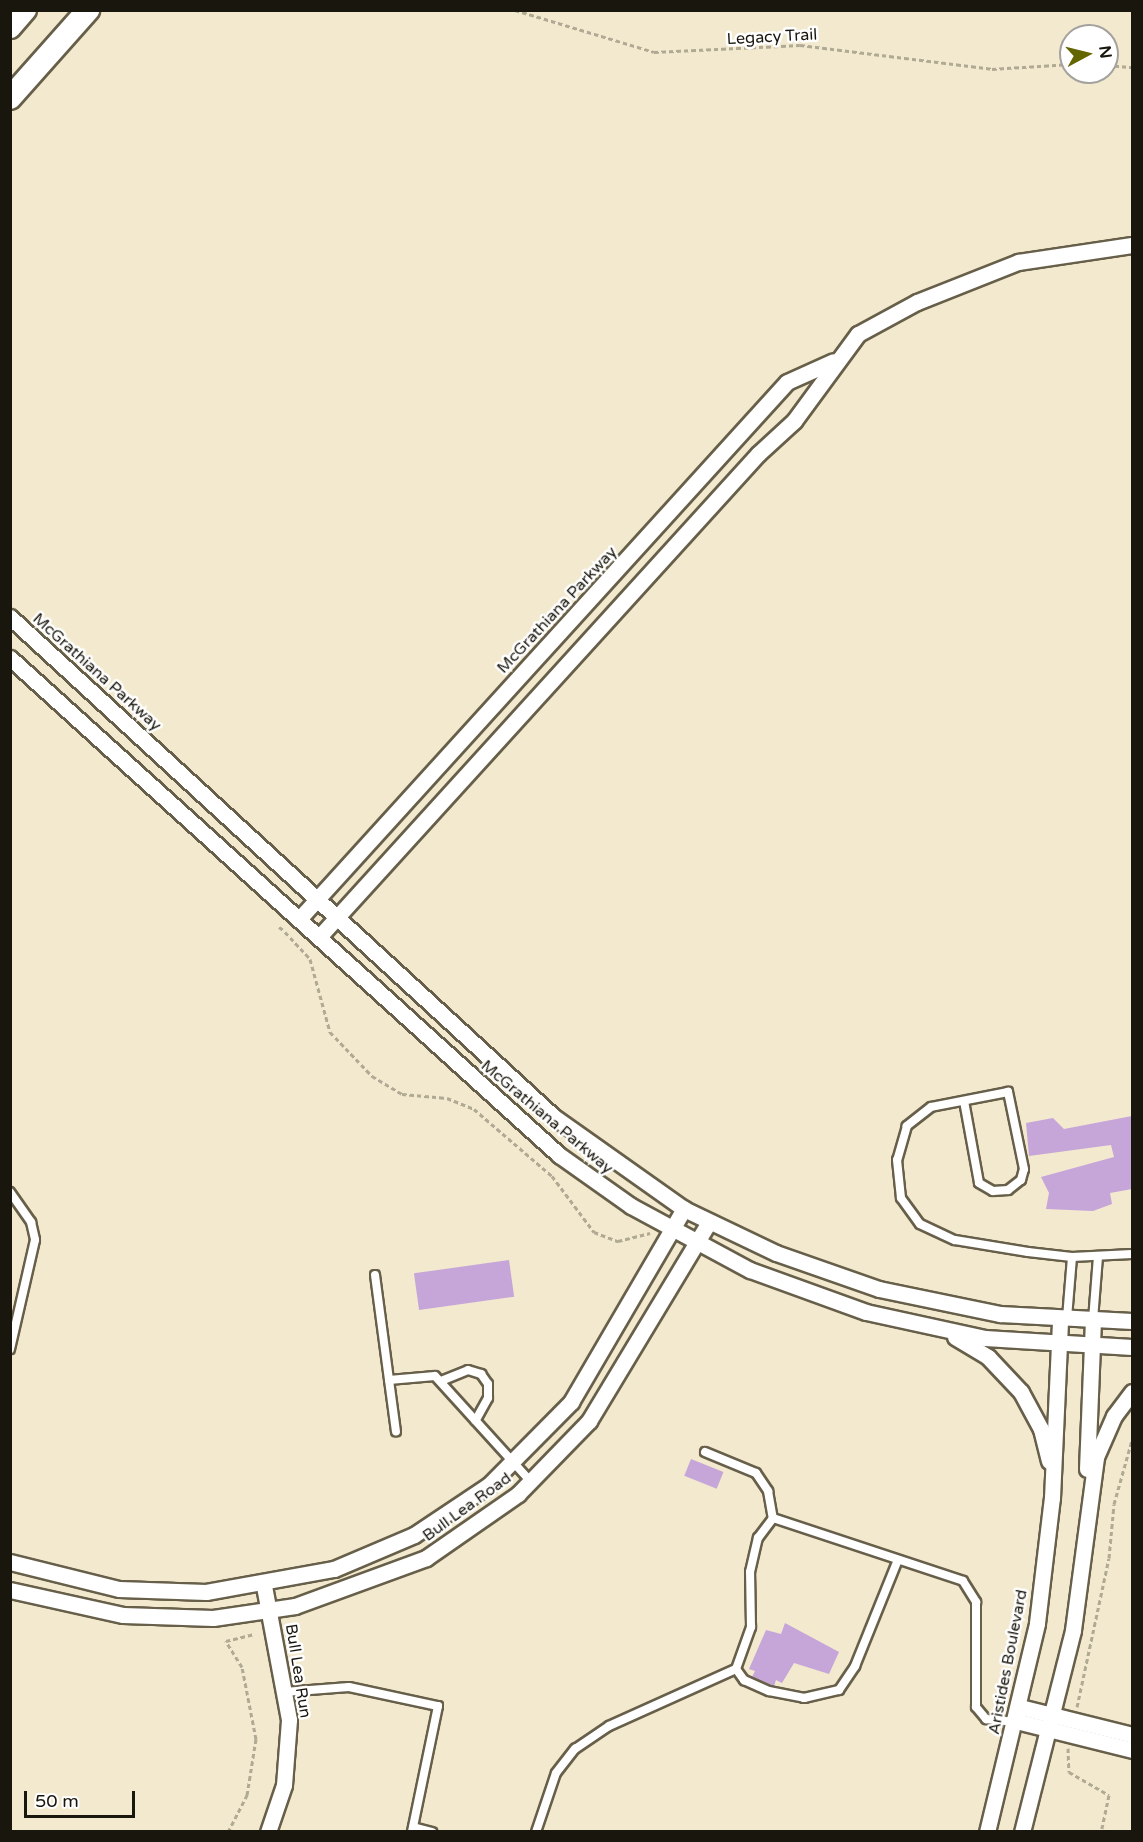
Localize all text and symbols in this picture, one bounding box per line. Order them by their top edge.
north arrow [1059,24,1119,84]
street label: Legacy Trail [726,25,818,49]
text: N [1094,44,1116,60]
street label: McGrathiana Parkway [493,543,621,677]
street label: McGrathiana Parkway [29,609,165,735]
street label: McGrathiana Parkway [477,1056,617,1178]
street label: Bull Lea Road [419,1469,515,1545]
street label: Aristides Boulevard [985,1588,1031,1736]
street label: Bull Lea Run [281,1623,315,1719]
scale bar [27,1779,138,1817]
text: 50 m [35,1790,79,1812]

